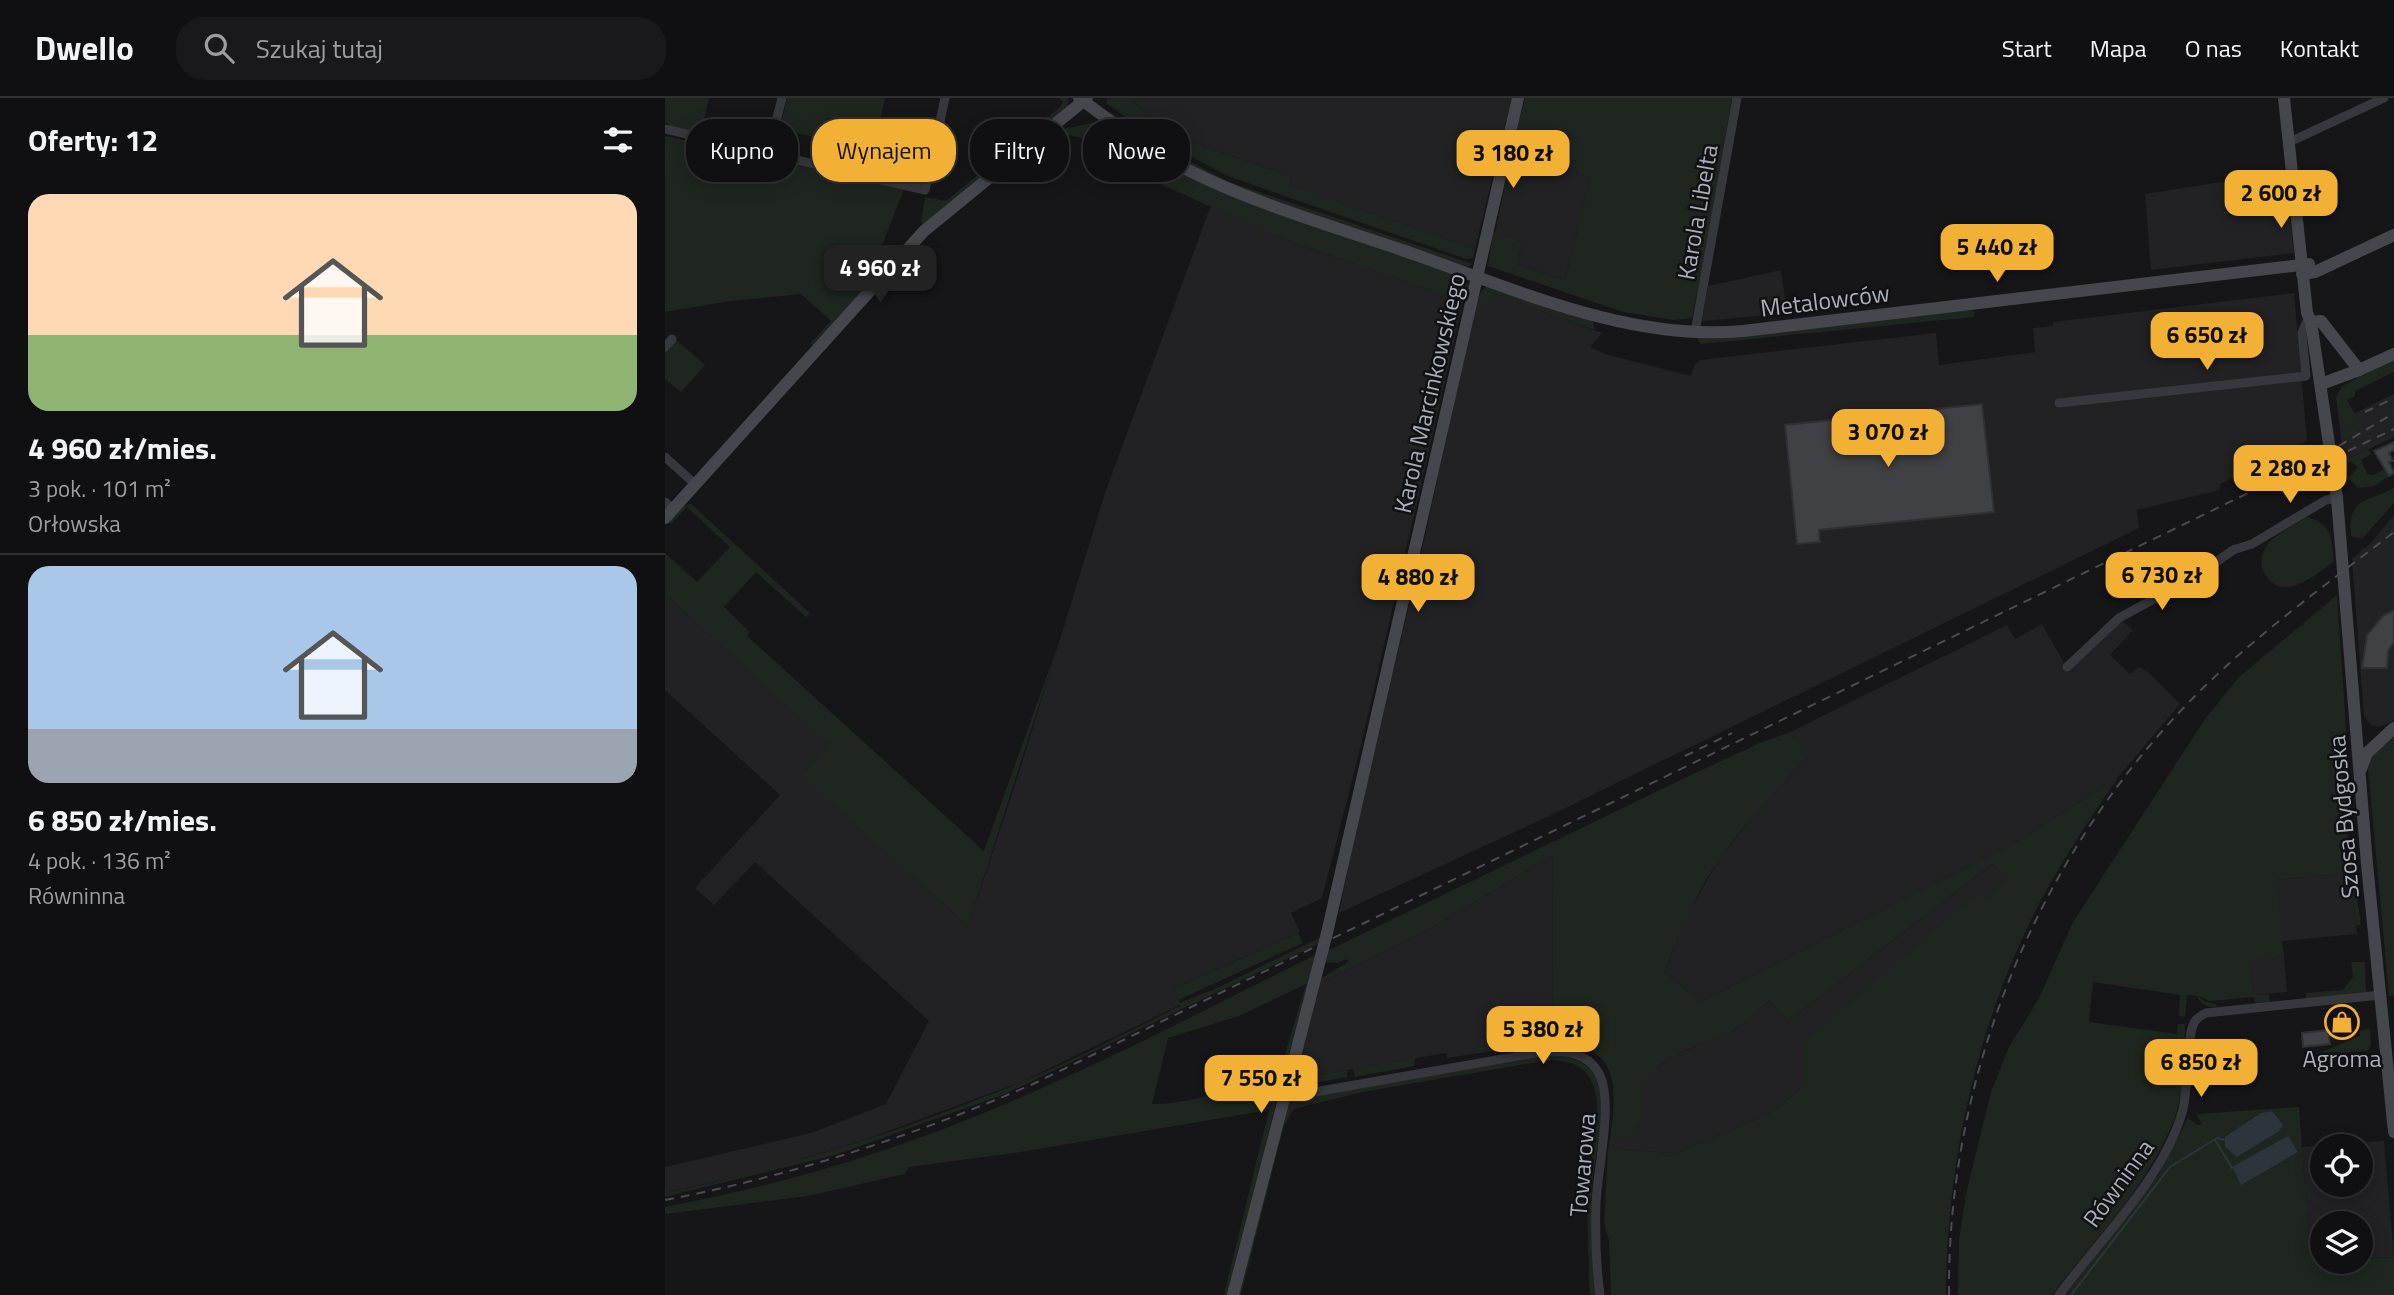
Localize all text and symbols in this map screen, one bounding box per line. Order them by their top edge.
search box [176,17,666,80]
text: Dwello [35,23,134,73]
icon: search [200,29,238,67]
text: Szukaj tutaj [256,29,383,68]
text: Start [2002,30,2052,66]
text: Mapa [2090,30,2147,66]
text: O nas [2185,30,2242,66]
text: Kontakt [2280,30,2359,66]
text: Oferty: 12 [28,117,158,163]
chip: Kupno [686,119,798,182]
chip: Wynajem [812,119,956,182]
chip: Filtry [970,119,1069,182]
chip: Nowe [1083,119,1190,182]
icon: filters [599,121,637,159]
pin: 3 180 zł [1441,130,1585,190]
text: 3 180 zł [1473,135,1553,170]
street label: Karola Libelta [1667,142,1727,282]
pin: 2 600 zł [2209,170,2353,230]
text: 2 600 zł [2241,175,2321,210]
pin: 5 440 zł [1925,225,2069,284]
text: 5 440 zł [1957,229,2037,264]
icon: home [270,240,396,366]
pin: 4 960 zł [808,246,952,305]
text: 4 960 zł [840,250,920,285]
street label: Karola Marcinkowskiego [1384,270,1474,516]
street label: Metalowców [1758,274,1892,326]
pin: 6 650 zł [2135,313,2279,372]
text: 6 650 zł [2167,317,2247,352]
pin: 3 070 zł [1816,410,1960,469]
text: 3 070 zł [1848,414,1928,449]
text: 4 960 zł/mies. [28,425,217,471]
pin: 2 280 zł [2218,446,2362,505]
text: 2 280 zł [2250,450,2330,485]
text: 3 pok. · 101 m² [28,471,171,506]
text: Orłowska [28,506,121,541]
pin: 6 730 zł [2090,552,2234,612]
pin: 4 880 zł [1346,554,1490,614]
text: 6 730 zł [2122,557,2202,592]
text: 4 880 zł [1378,559,1458,594]
icon: home [270,612,396,738]
street label: Szosa Bydgoska [2318,734,2368,900]
text: 6 850 zł/mies. [28,797,217,843]
text: 4 pok. · 136 m² [28,843,171,878]
text: Równinna [28,878,125,913]
shop icon: Agroma [2323,1003,2361,1041]
pin: 5 380 zł [1471,1006,1615,1066]
text: 5 380 zł [1503,1011,1583,1046]
pin: 6 850 zł [2129,1040,2273,1099]
place label: Agroma [2302,1040,2382,1076]
text: 6 850 zł [2161,1044,2241,1079]
pin: 7 550 zł [1189,1056,1333,1115]
text: 7 550 zł [1221,1060,1301,1095]
street label: Towarowa [1560,1112,1604,1218]
street label: Równinna [2074,1131,2162,1235]
map controls [2310,1134,2373,1274]
button: locate [2310,1134,2373,1197]
button: layers [2310,1211,2373,1274]

